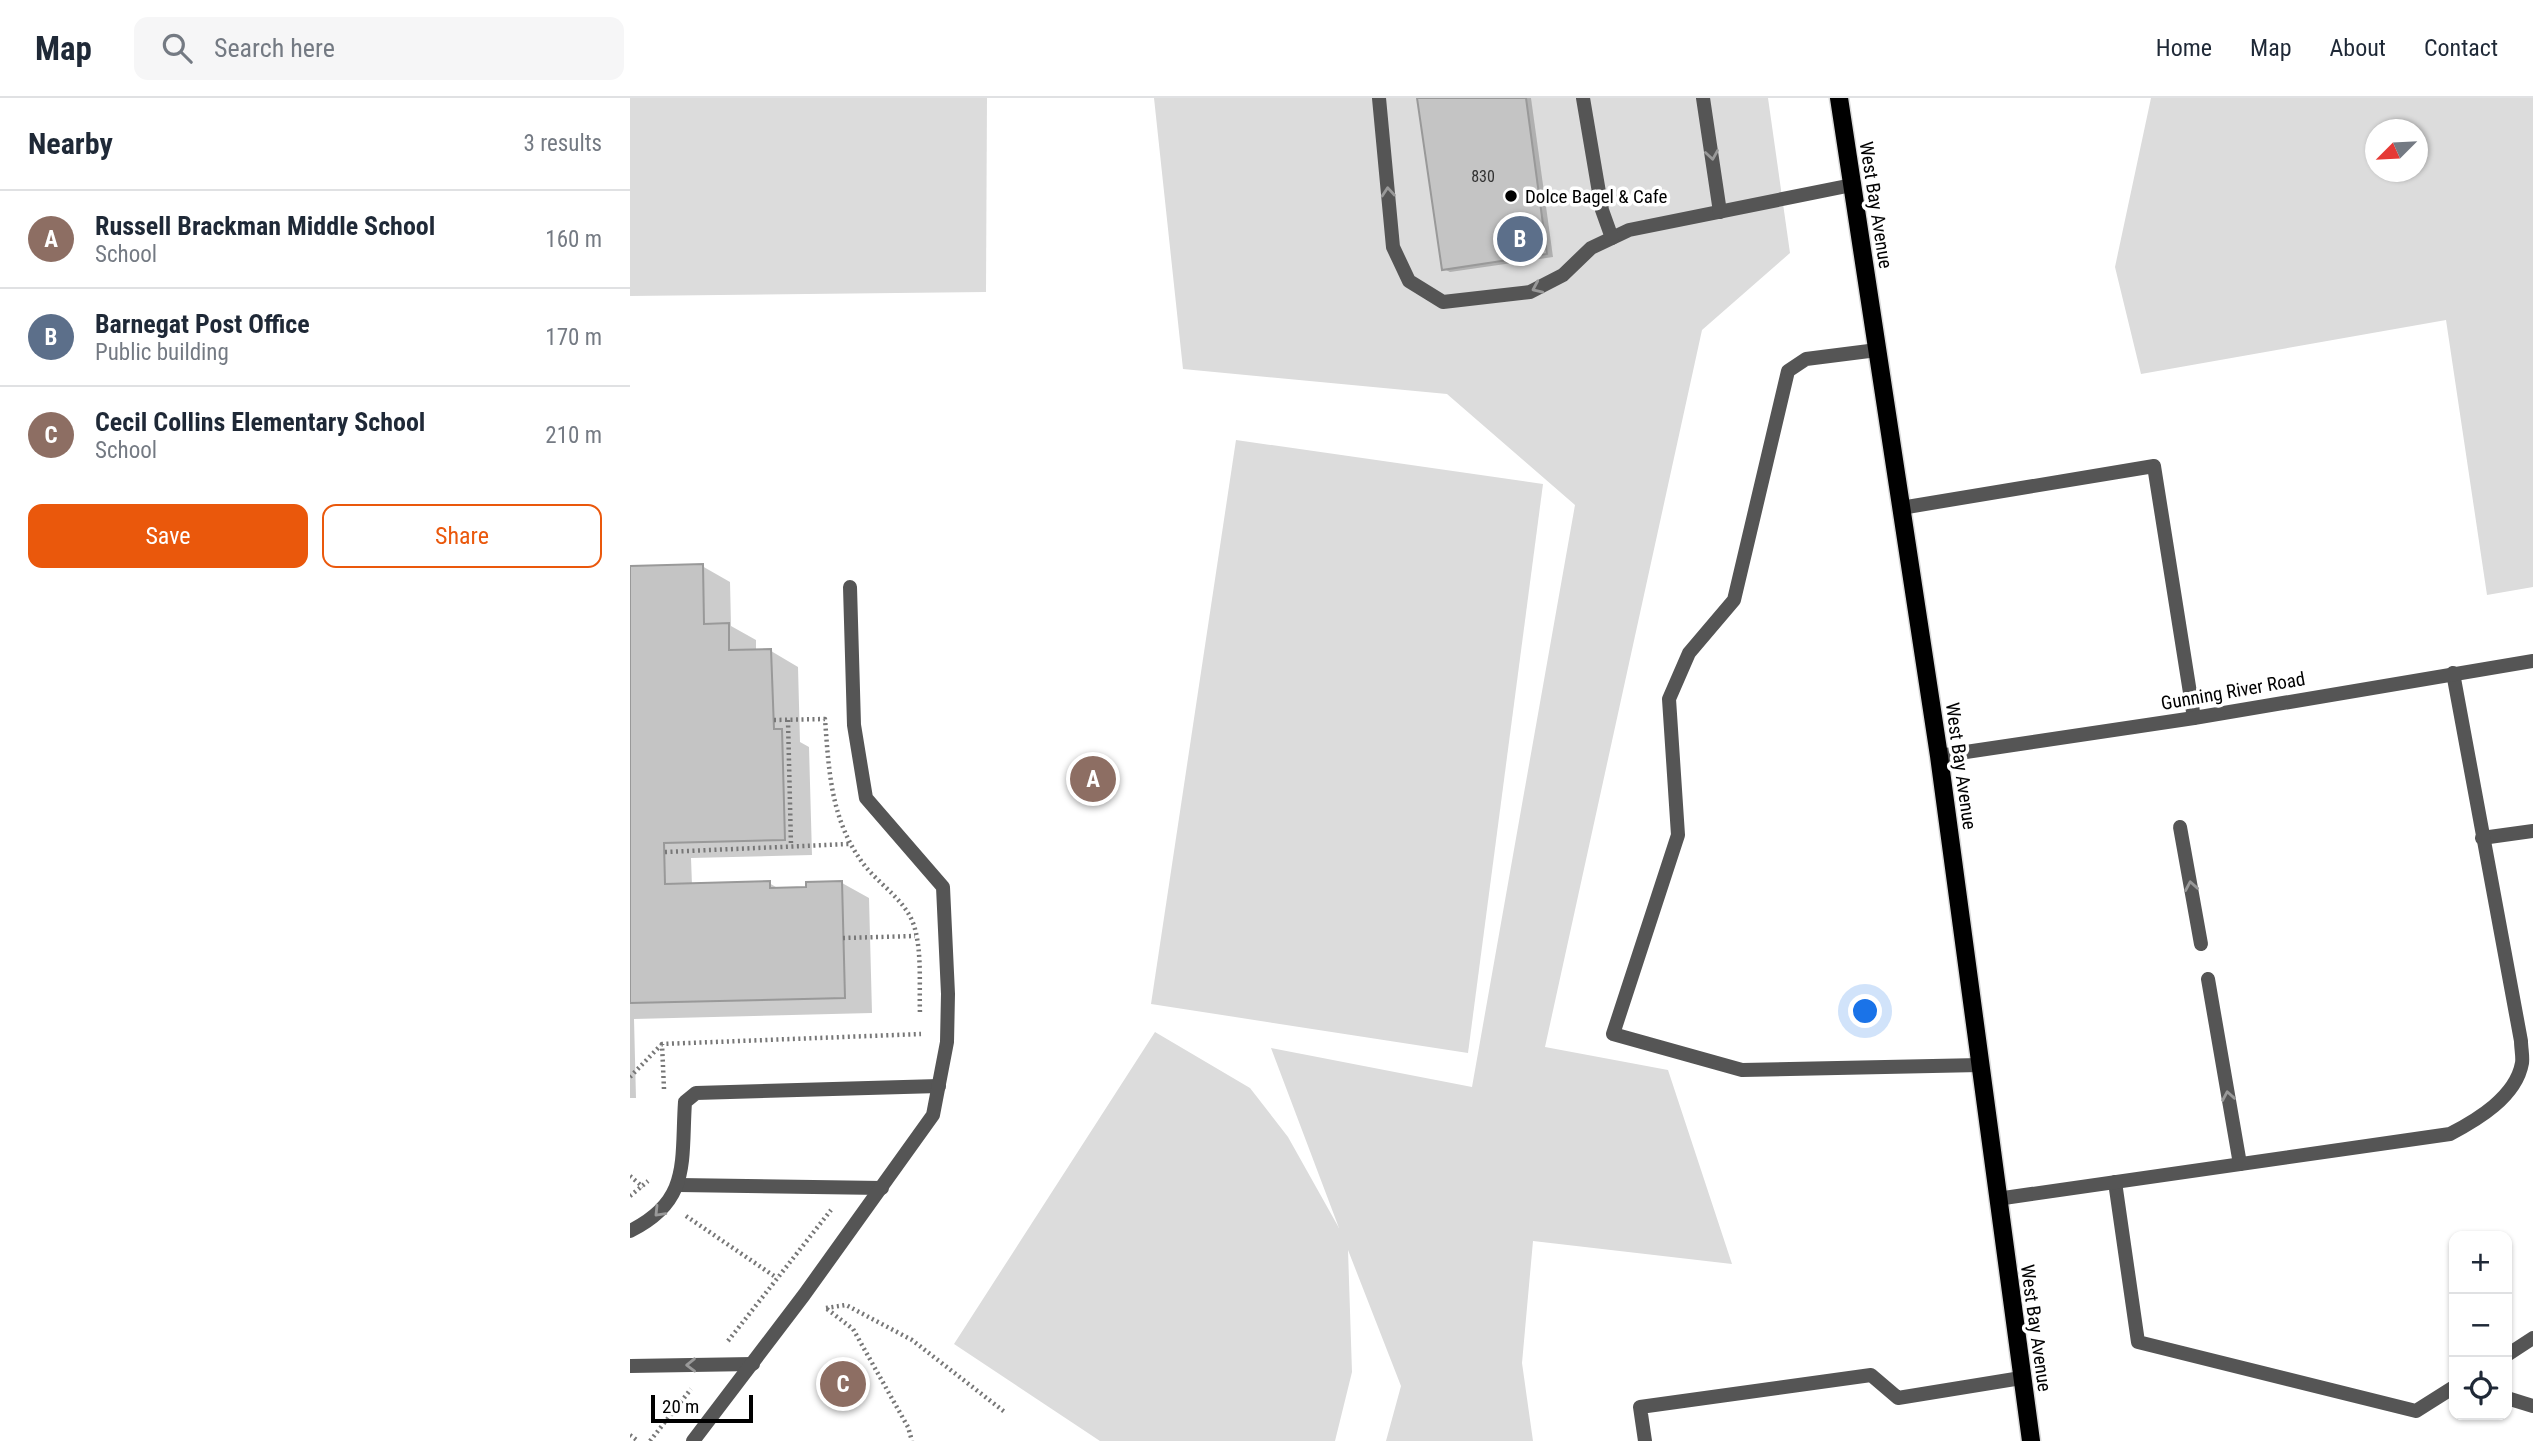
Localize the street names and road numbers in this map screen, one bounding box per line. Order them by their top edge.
street label: West Bay Avenue [1855,140,1897,270]
street label: Gunning River Road [2159,667,2307,715]
street label: West Bay Avenue [1941,701,1981,831]
street label: West Bay Avenue [2016,1263,2056,1393]

